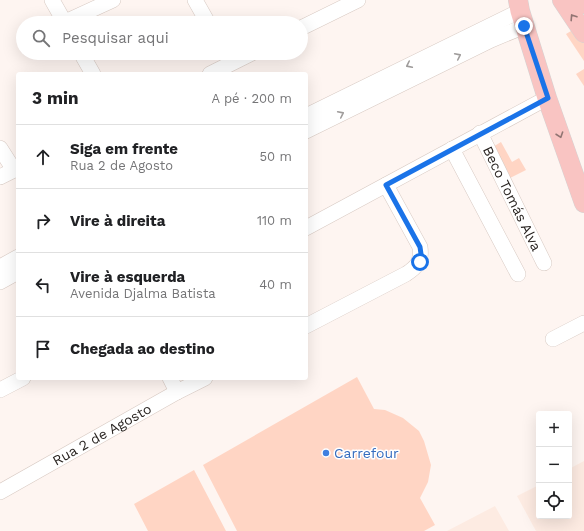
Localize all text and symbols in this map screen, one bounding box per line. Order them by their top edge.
one-way arrow [571,14,578,21]
search box [16,16,308,60]
route end [515,17,533,35]
icon: search [30,27,52,49]
text: Pesquisar aqui [62,29,169,47]
one-way arrow [453,54,461,61]
one-way arrow [406,60,413,68]
text: 3 min [32,88,78,108]
text: A pé · 200 m [211,91,292,106]
one-way arrow [337,111,344,119]
one-way arrow [556,131,564,138]
text: Siga em frente [70,140,178,158]
street label: Beco Tomás Alva [480,144,545,253]
icon: ahead [32,146,54,168]
text: 50 m [260,149,292,164]
text: Rua 2 de Agosto [70,158,173,173]
icon: right [32,210,54,232]
text: Vire à direita [70,212,165,230]
text: 110 m [257,213,292,228]
route start [411,253,429,271]
text: Vire à esquerda [70,268,185,286]
icon: left [32,274,54,296]
text: 40 m [259,277,292,292]
text: Avenida Djalma Batista [70,286,216,301]
icon: arrive [32,338,54,360]
text: Chegada ao destino [70,340,215,358]
street label: Rua 2 de Agosto [50,400,154,469]
map controls [536,411,572,519]
button: + [536,411,572,447]
place label: Carrefour [334,445,399,461]
button: − [536,447,572,483]
marker: Carrefour [321,448,331,458]
button: locate [536,483,572,519]

